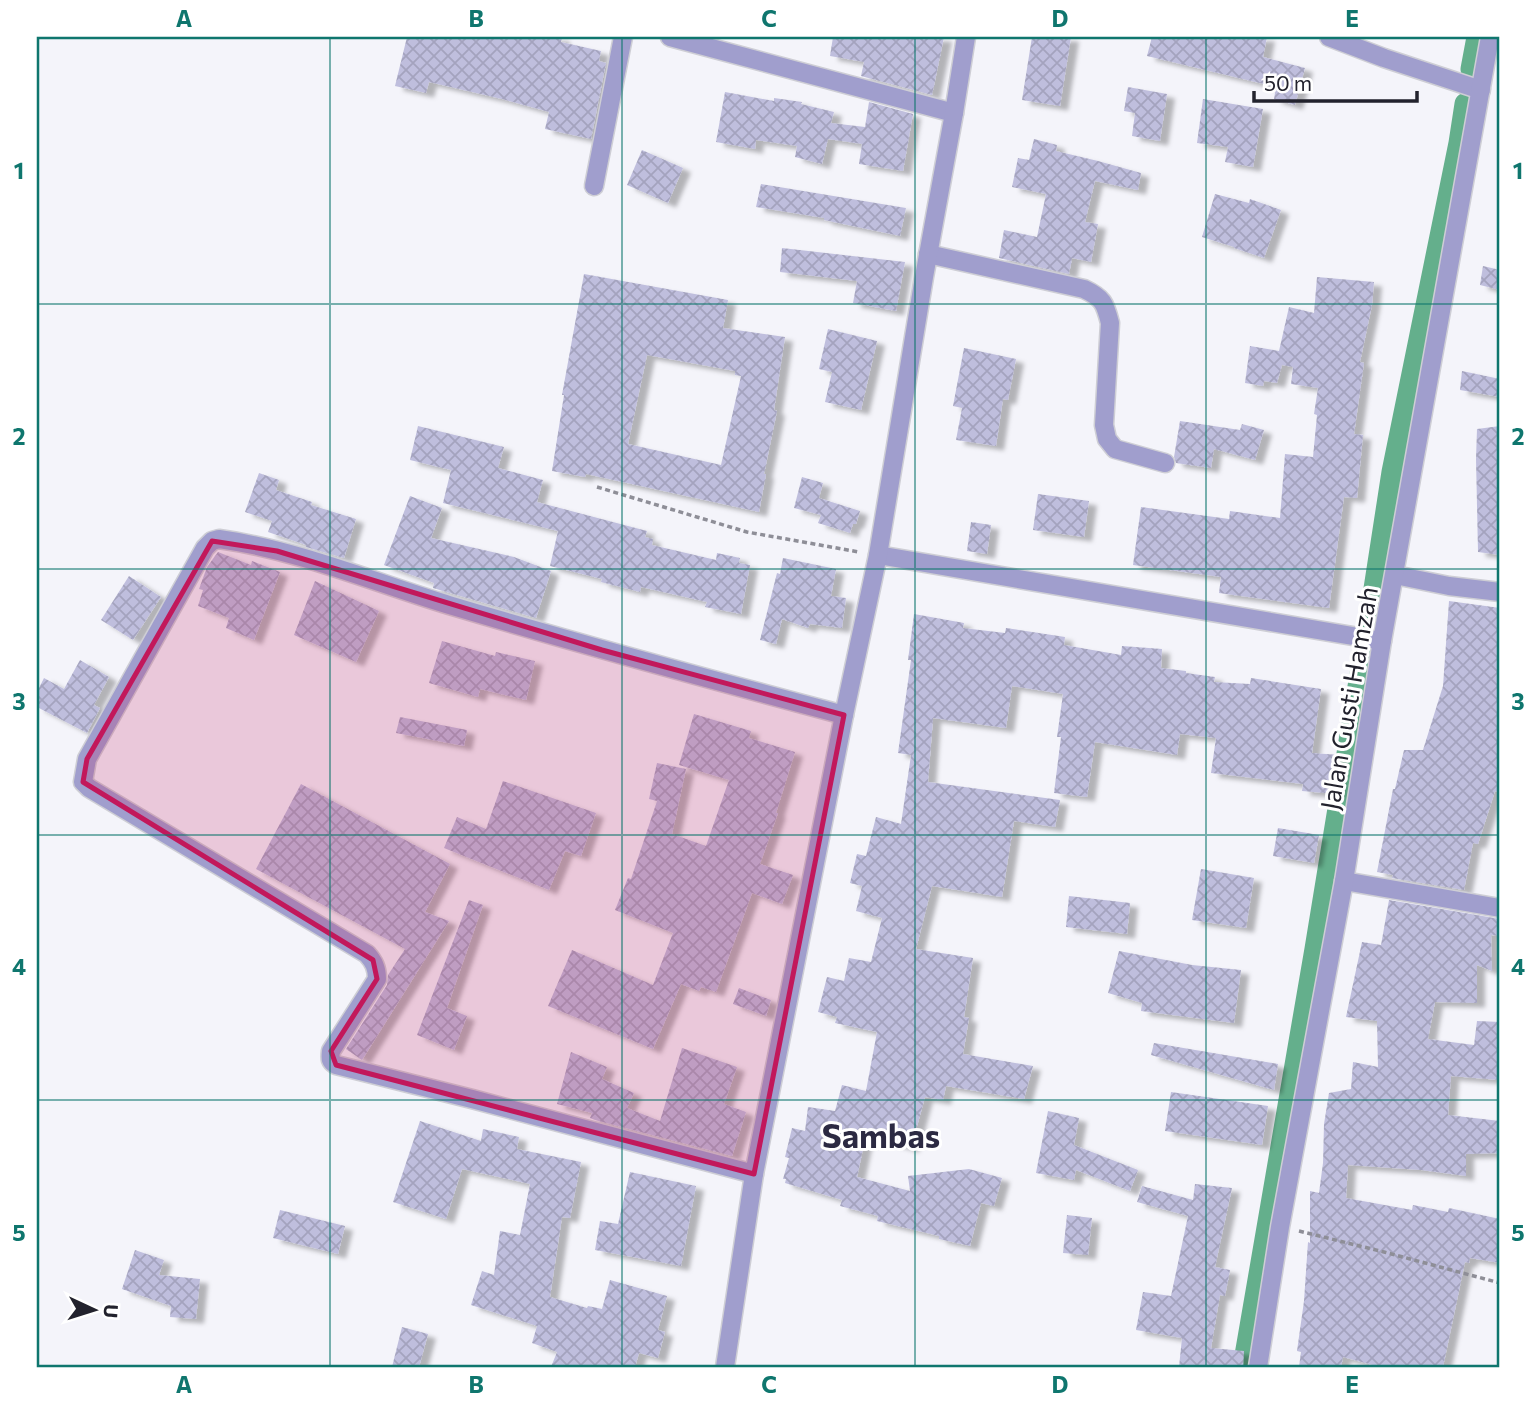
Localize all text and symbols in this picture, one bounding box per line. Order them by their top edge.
text: A [176,4,193,32]
text: B [468,4,484,32]
text: C [761,4,777,32]
text: D [1052,4,1069,32]
text: E [1345,4,1359,32]
scale bar [1254,60,1416,104]
text: 50 m [1264,70,1312,95]
text: 1 [14,156,24,184]
text: 1 [1513,156,1523,184]
text: 2 [12,422,26,450]
text: 2 [1511,422,1525,450]
street label: Jalan Gusti Hamzah [1313,584,1383,812]
text: 3 [12,687,26,715]
text: 3 [1511,687,1525,715]
text: 4 [12,952,26,980]
text: 4 [1511,952,1525,980]
district label: Sambas [822,1114,940,1155]
text: 5 [12,1218,26,1246]
text: 5 [1511,1218,1525,1246]
north arrow [60,1274,130,1344]
text: U [100,1304,123,1319]
text: A [176,1370,193,1398]
text: B [468,1370,484,1398]
text: C [761,1370,777,1398]
text: D [1052,1370,1069,1398]
text: E [1345,1370,1359,1398]

